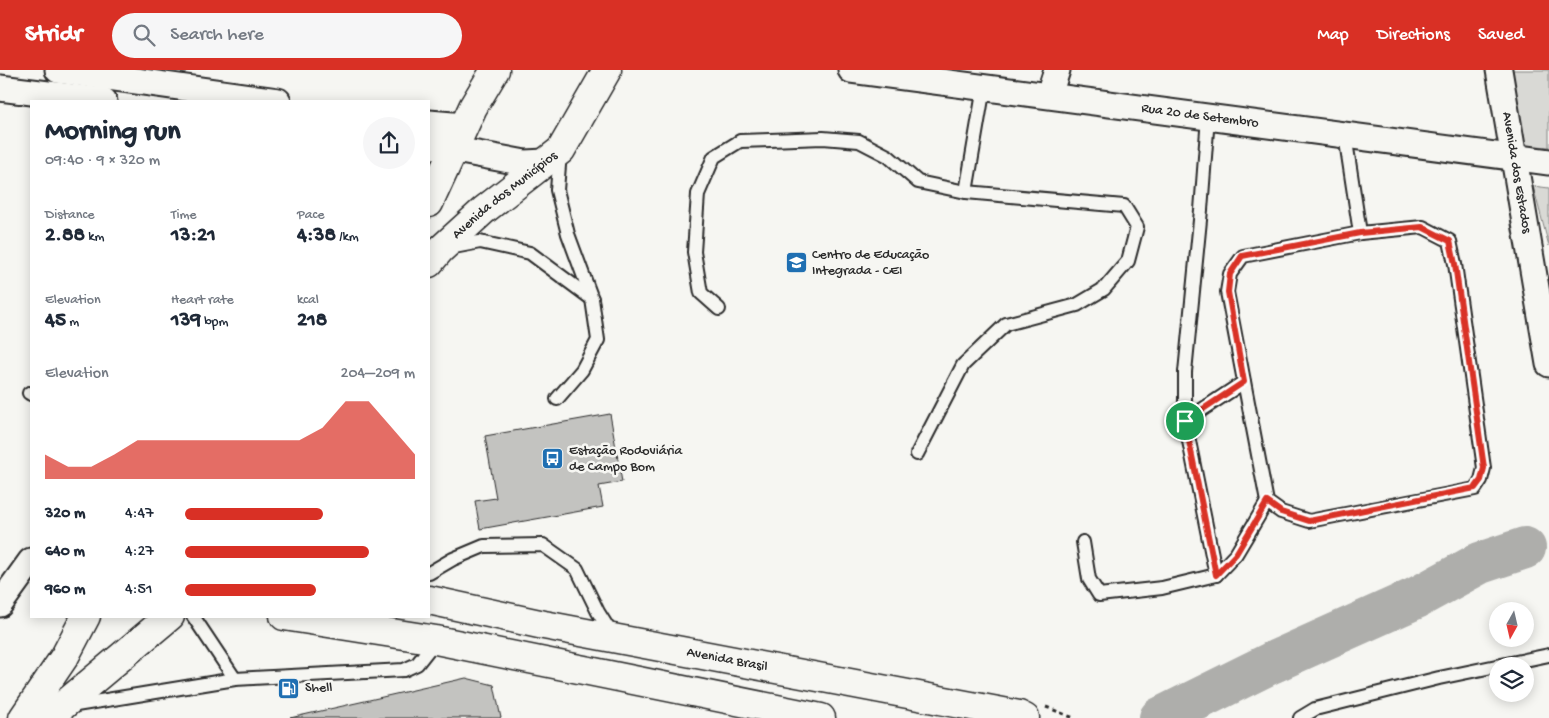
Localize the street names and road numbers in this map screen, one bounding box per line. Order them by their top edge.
street label: Rua 20 de Setembro [1140,100,1260,132]
street label: Avenida dos Estados [1498,111,1535,235]
street label: Avenida dos Municípios [449,147,562,243]
street label: Avenida Brasil [685,644,769,676]

